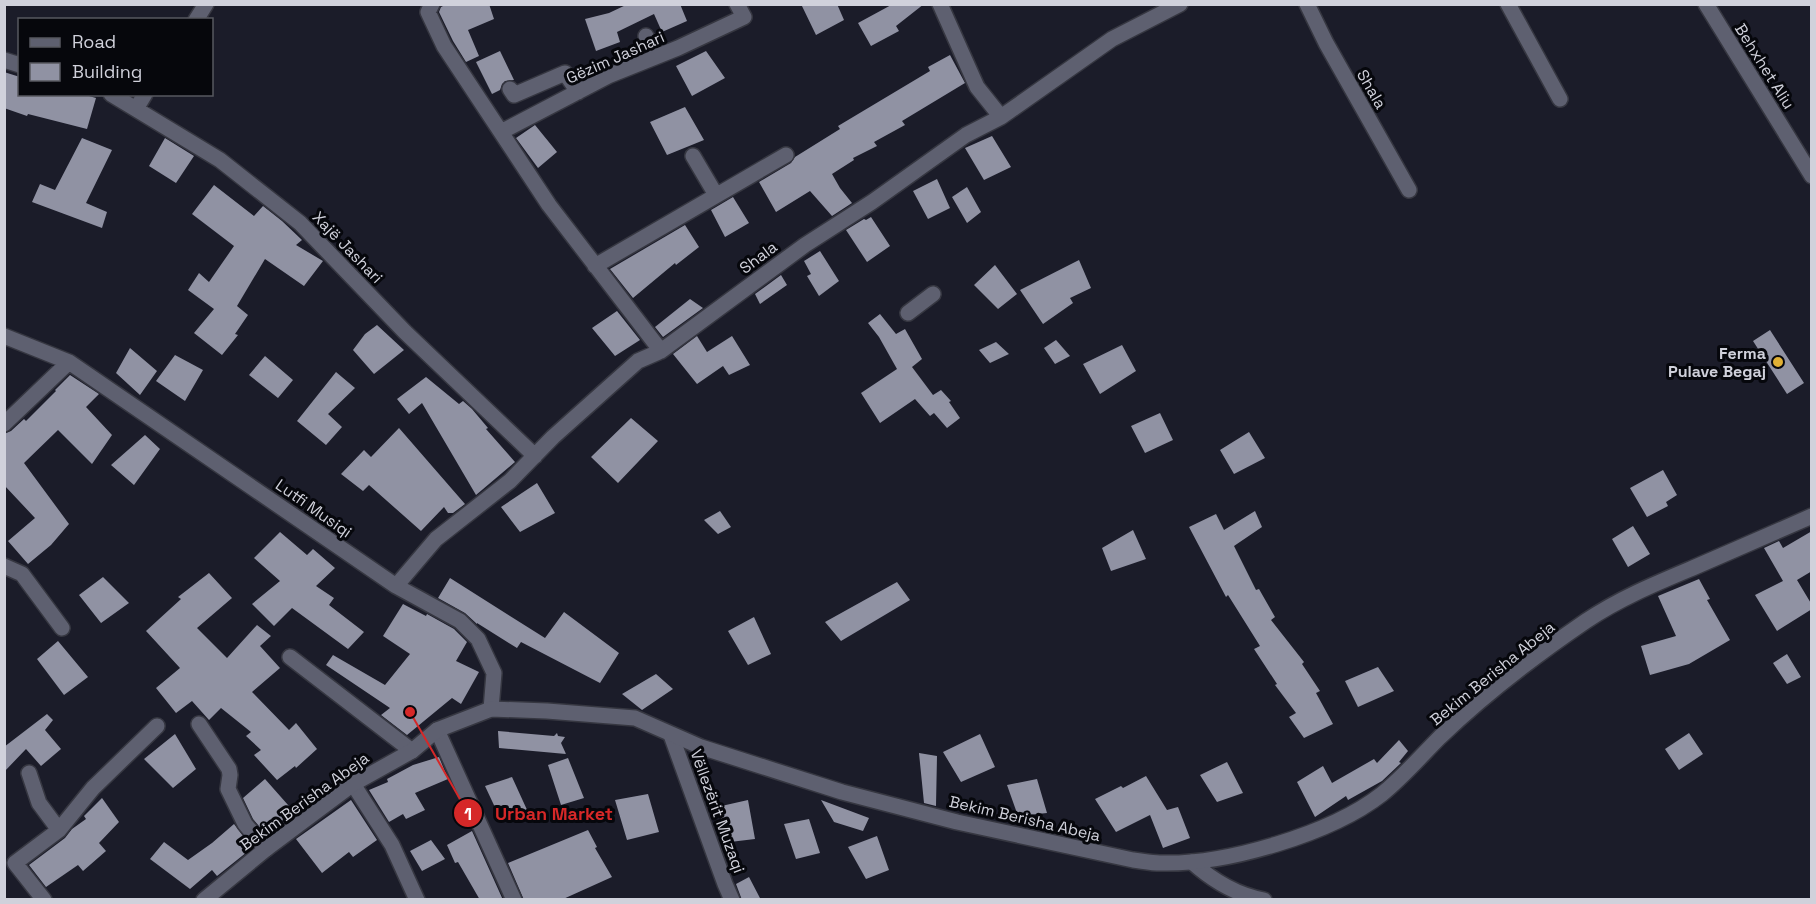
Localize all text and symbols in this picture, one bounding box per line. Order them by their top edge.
legend [18,18,213,96]
street label: Behxhet Aliu [1730,19,1799,113]
street label: Gëzim Jashari [563,26,668,89]
text: Road [72,30,116,53]
text: Building [72,60,142,83]
street label: Shala [1352,66,1391,113]
street label: Xajë Jashari [308,207,387,288]
street label: Shala [735,236,781,278]
place label: Ferma Pulave Begaj [1668,343,1766,382]
marker: Ferma Pulave Begaj [1771,355,1785,369]
street label: Lutfi Musiqi [271,474,356,542]
street label: Bekim Berisha Abeja [1426,617,1559,730]
street label: Bekim Berisha Abeja [236,747,373,855]
street label: Vëllezërit Muzaqi [685,747,750,876]
street label: Bekim Berisha Abeja [947,791,1103,846]
callout: Urban Market [453,795,625,831]
text: 1 [464,802,472,825]
text: Urban Market [495,802,613,825]

